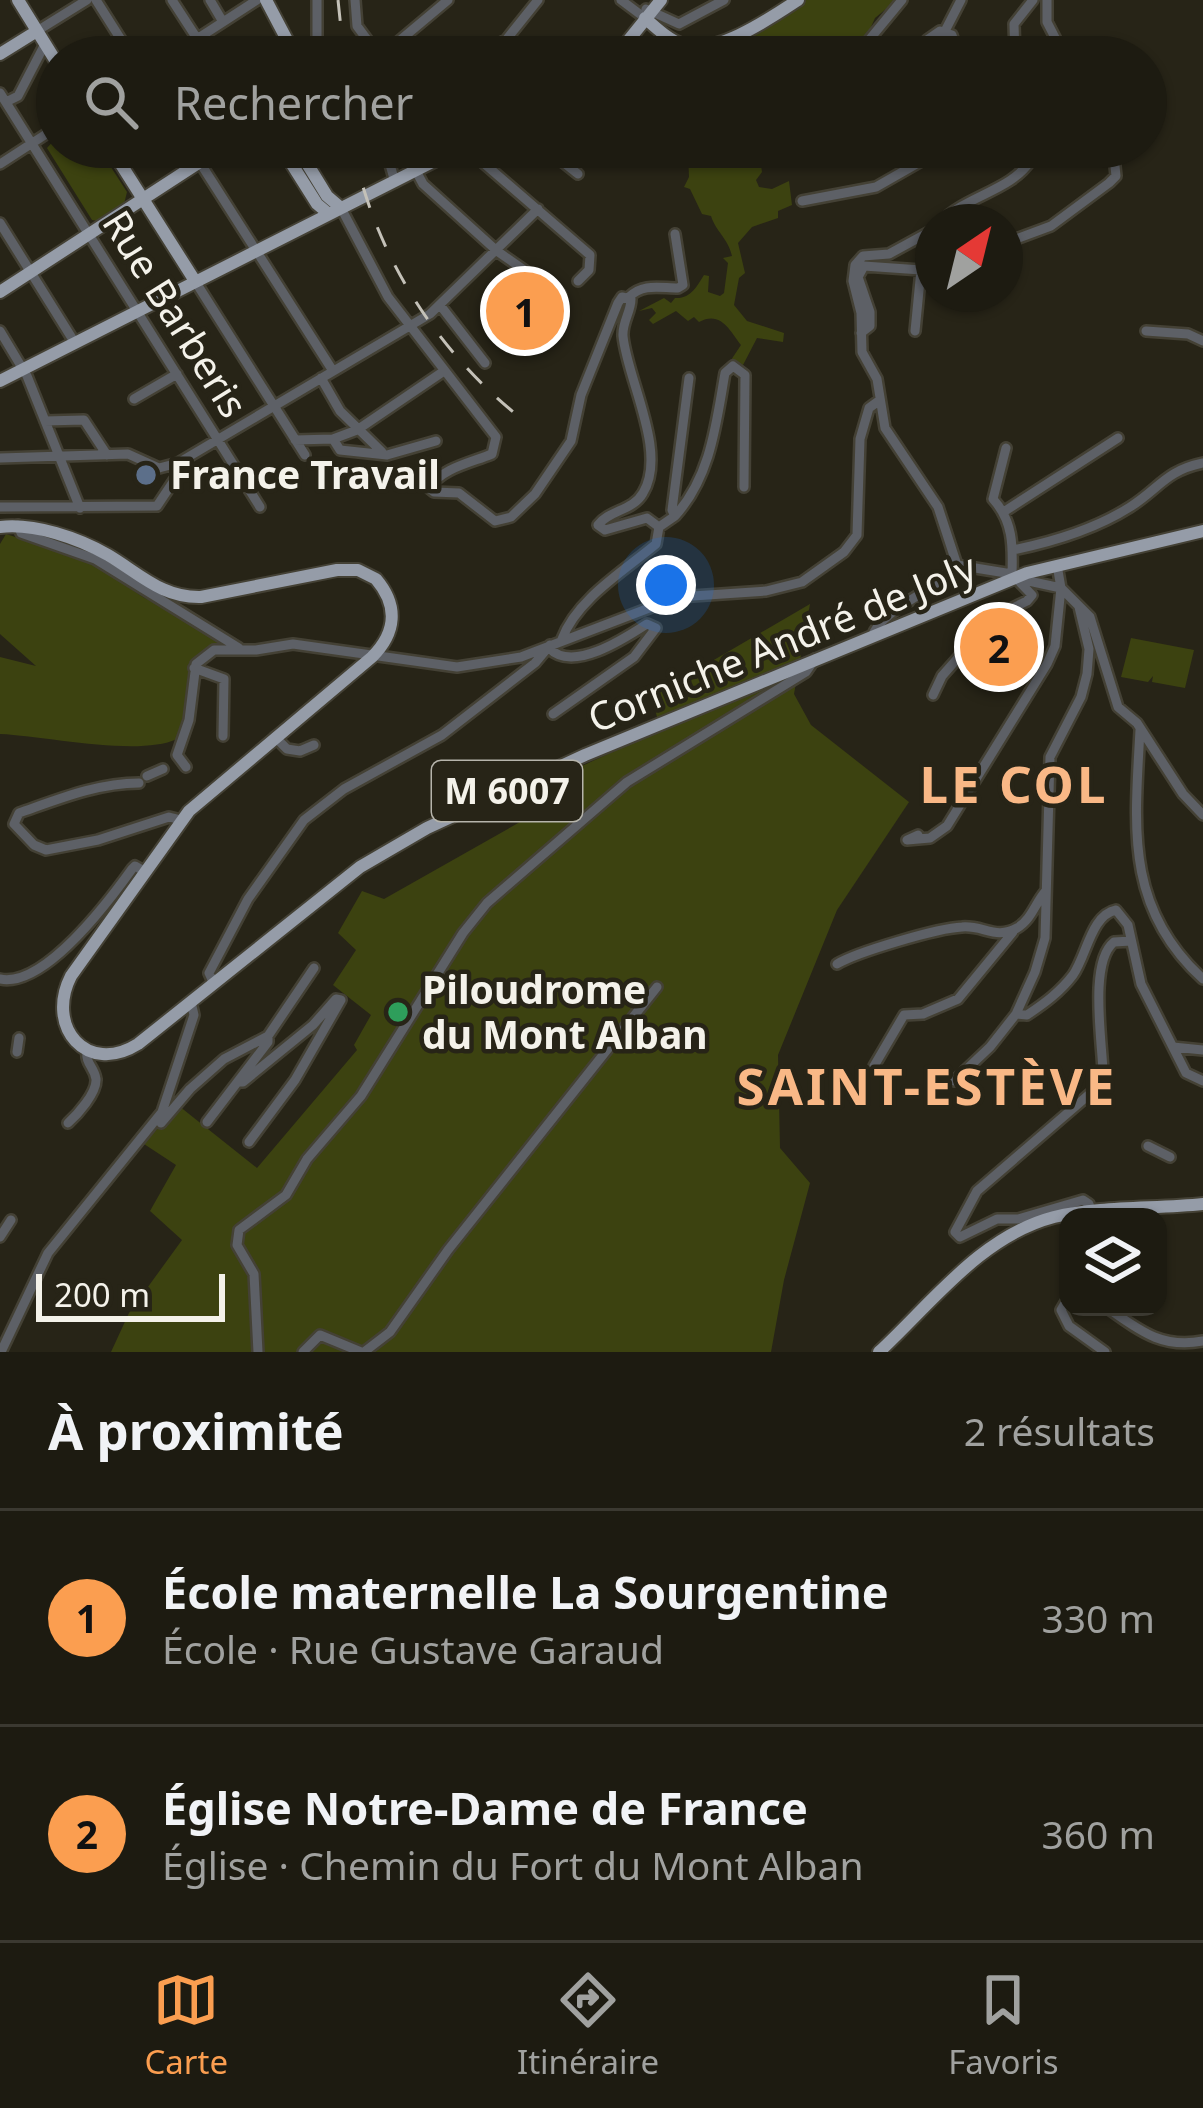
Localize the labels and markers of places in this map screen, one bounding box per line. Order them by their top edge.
pin: 1 [486,266,564,356]
place label: France Travail [170,447,440,500]
marker: France Travail [133,462,159,488]
pin: 2 [960,602,1038,692]
place label: Piloudrome du Mont Alban [422,962,708,1060]
marker: Piloudrome du Mont Alban [385,999,411,1025]

